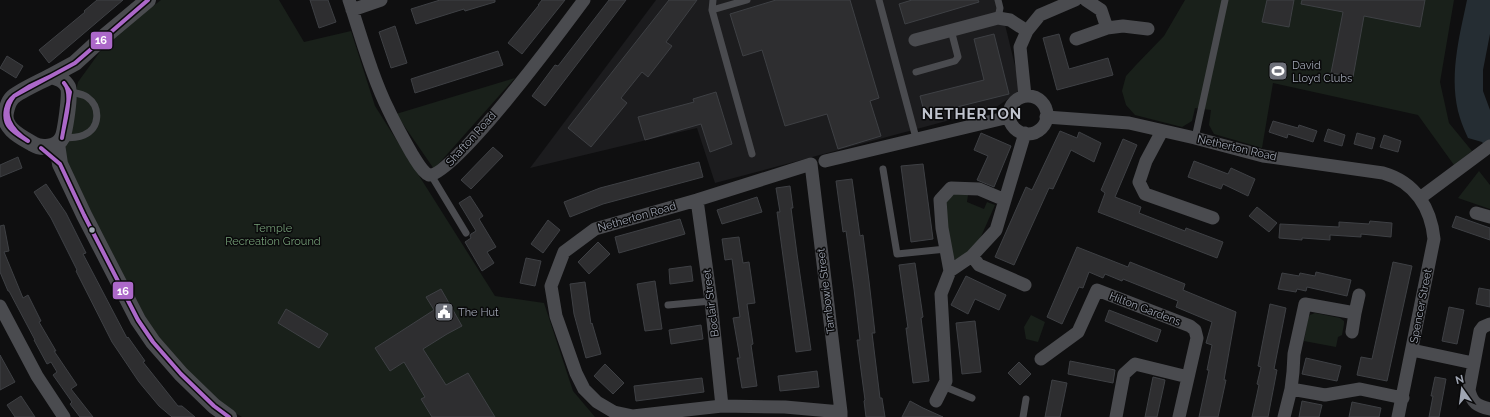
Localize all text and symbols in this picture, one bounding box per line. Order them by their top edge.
line badge: 16 [90,31,113,50]
text: 16 [95,34,107,47]
place label: David Lloyd Clubs [1292,59,1352,85]
sports icon: David Lloyd Clubs [1267,60,1289,82]
district label: NETHERTON [922,105,1022,123]
street label: Shafton Road [443,109,499,169]
street label: Netherton Road [1196,133,1278,163]
street label: Netherton Road [596,200,678,234]
park label: Temple Recreation Ground [225,222,321,248]
unlabelled marker [87,225,97,235]
street label: Tambowie Street [814,247,838,334]
street label: Spencer Street [1407,267,1435,344]
street label: Boclair Street [700,268,722,338]
line badge: 16 [112,281,134,300]
text: 16 [117,285,129,298]
street label: Hilton Gardens [1107,289,1183,329]
public building icon: The Hut [433,301,455,323]
place label: The Hut [458,306,499,319]
north arrow [1442,369,1482,409]
text: N [1454,372,1465,387]

